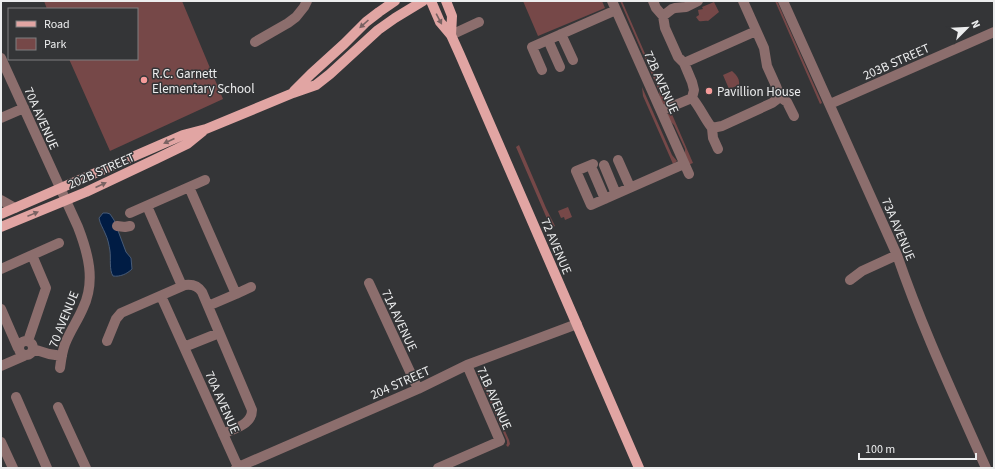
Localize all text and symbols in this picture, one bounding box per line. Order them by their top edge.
legend [8,8,138,60]
north arrow [947,8,987,48]
one-way arrow [436,13,443,25]
text: Road [44,16,70,33]
text: N [967,18,984,31]
one-way arrow [359,20,369,29]
text: Park [44,36,66,53]
street label: 203B STREET [860,39,933,85]
street label: 72B AVENUE [639,48,683,117]
place label: R.C. Garnett Elementary School [152,65,254,98]
marker: R.C. Garnett Elementary School [139,75,149,85]
place label: Pavillion House [717,83,801,101]
street label: 70A AVENUE [19,84,63,153]
marker: Pavillion House [704,86,714,96]
one-way arrow [164,138,175,144]
street label: 202B STREET [65,148,138,194]
one-way arrow [96,181,108,187]
street label: 73A AVENUE [877,195,919,264]
one-way arrow [28,210,40,216]
street label: 72 AVENUE [536,215,576,277]
street label: 71A AVENUE [377,286,421,355]
street label: 70 AVENUE [44,288,83,350]
street label: 204 STREET [368,362,433,404]
street label: 71B AVENUE [472,364,516,433]
street label: 70A AVENUE [200,368,244,437]
scale bar [859,435,976,461]
text: 100 m [865,441,895,458]

